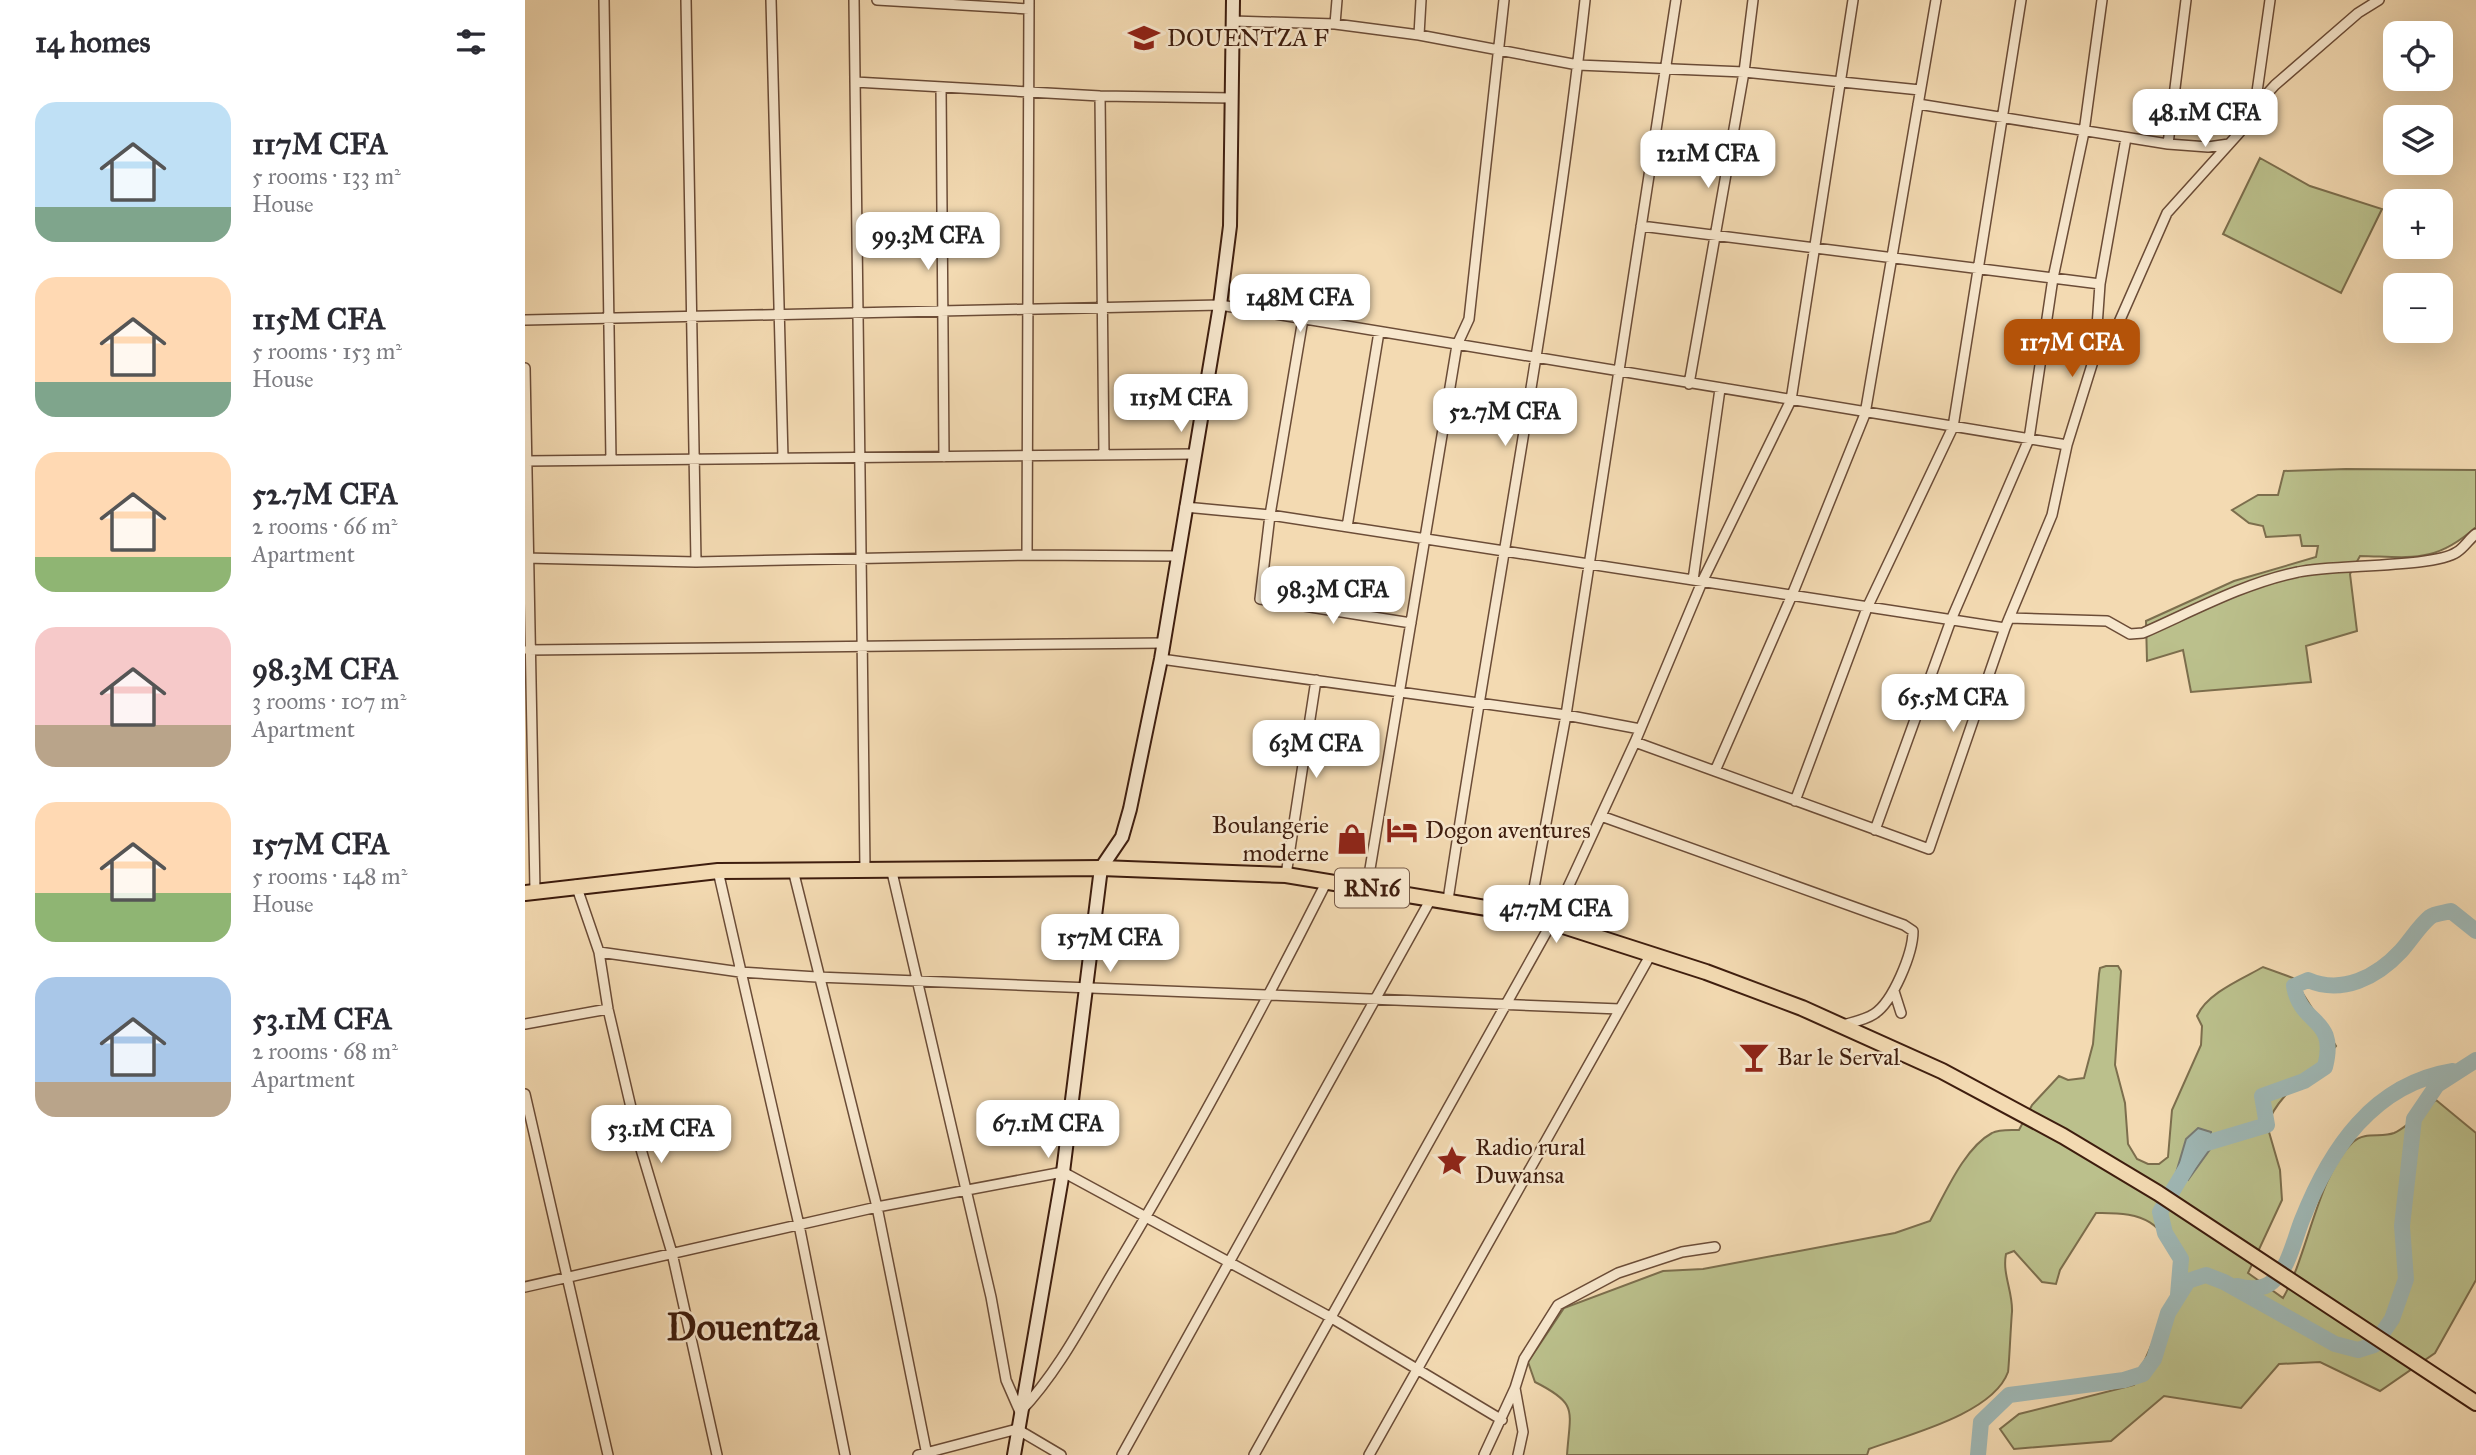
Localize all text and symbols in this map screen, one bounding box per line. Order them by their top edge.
school or university icon: DOUENTZA F [1127,21,1161,55]
map controls [2383,21,2453,343]
button: locate [2383,21,2453,91]
icon: filters [452,23,490,61]
place label: DOUENTZA F [1167,23,1329,53]
text: 14 homes [35,24,150,60]
pin: 48.1M CFA [2125,90,2285,149]
text: 48.1M CFA [2149,98,2261,126]
button: layers [2383,105,2453,175]
text: 117M CFA [252,126,388,162]
icon: home [91,130,175,214]
pin: 121M CFA [1636,130,1780,190]
text: 121M CFA [1656,139,1760,167]
text: 5 rooms · 133 m² [252,162,401,190]
button: + [2383,189,2453,259]
text: House [252,190,314,218]
pin: 99.3M CFA [848,212,1008,272]
text: 99.3M CFA [872,221,984,249]
button: − [2383,273,2453,343]
pin: 148M CFA [1228,274,1372,334]
text: 148M CFA [1246,283,1354,311]
text: 115M CFA [252,301,386,337]
icon: home [91,305,175,389]
pin: 117M CFA [2000,320,2144,379]
text: 117M CFA [2020,328,2124,356]
text: 5 rooms · 153 m² [252,337,402,365]
text: House [252,365,314,393]
pin: 115M CFA [1109,374,1253,434]
text: 115M CFA [1130,383,1232,411]
pin: 52.7M CFA [1425,388,1585,448]
text: 52.7M CFA [1449,397,1561,425]
text: 52.7M CFA [252,476,398,512]
icon: home [91,480,175,564]
text: 2 rooms · 66 m² [252,512,397,540]
text: Apartment [252,540,355,568]
pin: 98.3M CFA [1253,566,1413,626]
text: 98.3M CFA [1277,575,1389,603]
text: 98.3M CFA [252,651,398,687]
icon: home [91,655,175,739]
pin: 65.5M CFA [1873,674,2033,734]
text: 65.5M CFA [1898,683,2008,711]
text: 3 rooms · 107 m² [252,687,406,715]
text: Apartment [252,715,355,743]
pin: 63M CFA [1251,720,1381,780]
text: 63M CFA [1269,729,1363,757]
place label: Boulangerie moderne [1212,810,1329,868]
hotel icon: Dogon aventures [1385,813,1419,847]
place label: Dogon aventures [1425,815,1591,845]
shop icon: Boulangerie moderne [1335,822,1369,856]
text: 157M CFA [252,826,390,862]
icon: home [91,830,175,914]
text: 5 rooms · 148 m² [252,862,407,890]
road number: RN16 [1335,868,1409,908]
pin: 47.7M CFA [1476,886,1636,945]
text: House [252,890,314,918]
text: 47.7M CFA [1499,894,1613,922]
pin: 157M CFA [1038,914,1182,974]
text: 157M CFA [1057,923,1163,951]
text: 53.1M CFA [252,1001,392,1037]
icon: home [91,1005,175,1089]
text: 2 rooms · 68 m² [252,1037,398,1065]
bar icon: Bar le Serval [1737,1040,1771,1074]
place label: Bar le Serval [1777,1042,1900,1072]
text: Apartment [252,1065,355,1093]
pin: 67.1M CFA [968,1100,1128,1160]
pin: 53.1M CFA [581,1106,741,1165]
text: 67.1M CFA [992,1109,1104,1137]
text: 53.1M CFA [607,1114,715,1142]
place label: Radio rural Duwansa [1475,1132,1586,1190]
place icon: Radio rural Duwansa [1435,1144,1469,1178]
district label: Douentza [667,1304,820,1350]

